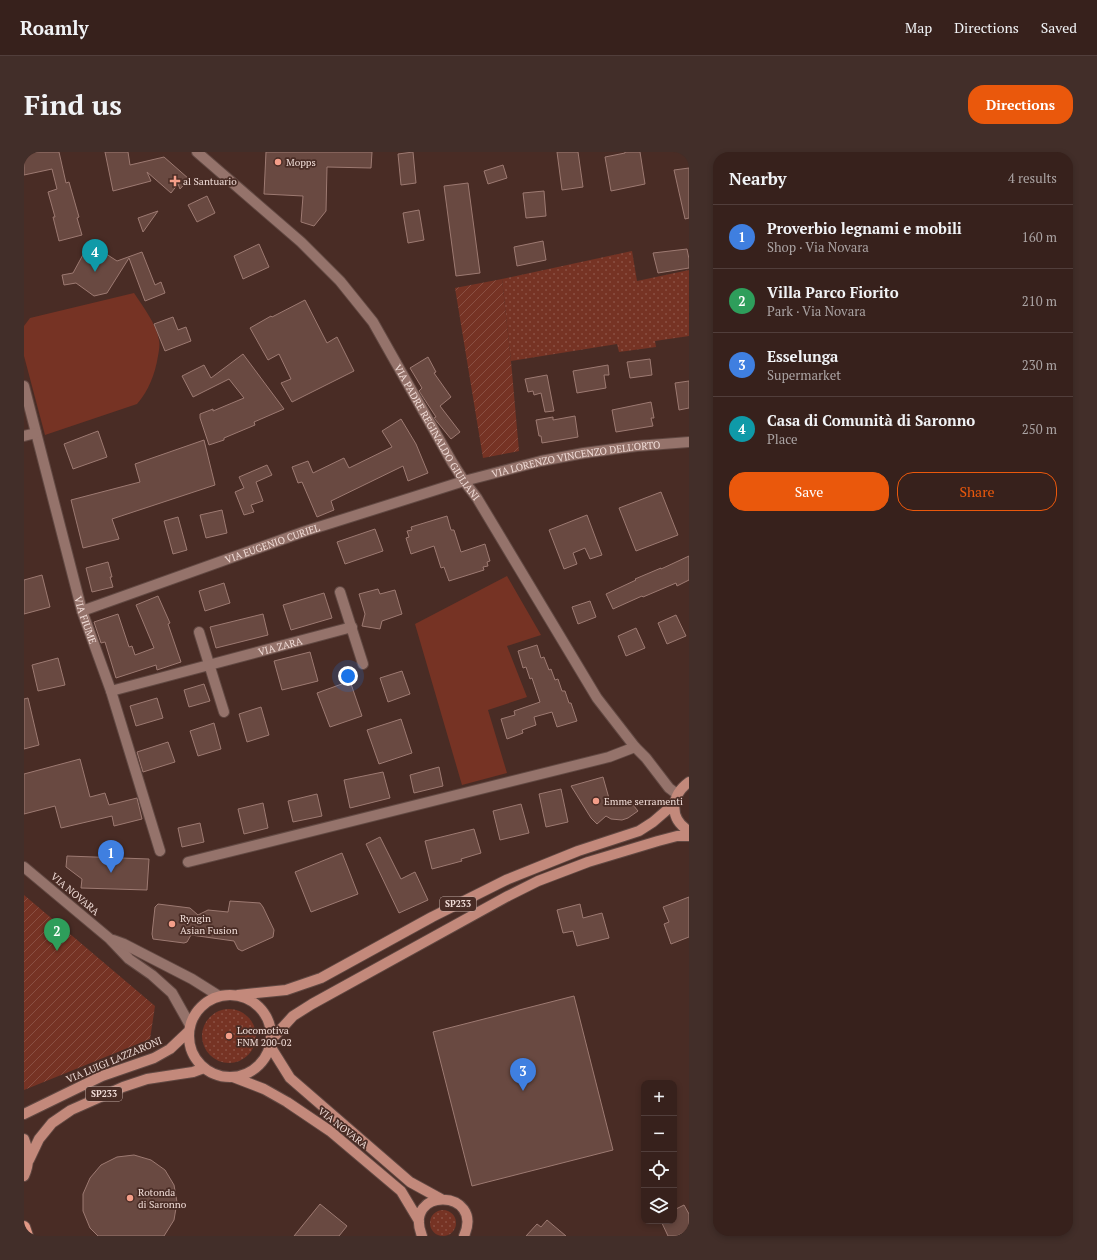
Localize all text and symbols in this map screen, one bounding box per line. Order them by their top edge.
text: Roamly [20,15,89,40]
text: Map [905,18,932,37]
text: Directions [954,18,1019,37]
text: Saved [1041,18,1077,37]
button: Directions [968,85,1073,124]
text: Find us [24,86,122,123]
place label: Mopps [286,156,316,169]
marker: Mopps [273,157,283,167]
text: Nearby [729,167,787,190]
text: 4 results [1008,169,1057,187]
place label: al Santuario [183,175,237,188]
marker: al Santuario [170,176,180,186]
text: Proverbio legnami e mobili [767,218,962,238]
text: 1 [738,228,746,246]
text: 160 m [1022,228,1057,246]
text: Shop · Via Novara [767,238,869,256]
pin: 4 [82,239,108,272]
text: Villa Parco Fiorito [767,282,899,302]
text: 2 [738,292,746,310]
text: 210 m [1022,292,1057,310]
text: Park · Via Novara [767,302,866,320]
text: Esselunga [767,346,838,366]
text: 3 [738,356,746,374]
text: 230 m [1022,356,1057,374]
street label: VIA PADRE REGINALDO GIULIANI [392,362,483,503]
text: Supermarket [767,366,841,384]
text: Casa di Comunità di Saronno [767,410,975,430]
text: 4 [738,420,746,438]
text: 250 m [1022,420,1057,438]
text: Place [767,430,798,448]
street label: VIA LORENZO VINCENZO DELL'ORTO [490,438,661,480]
button: Save [729,472,889,511]
button: Share [897,472,1057,511]
street label: VIA EUGENIO CURIEL [223,520,322,566]
street label: VIA FIUME [72,595,100,646]
street label: VIA ZARA [257,634,304,658]
your location [338,666,358,686]
place label: Emme serramenti [604,795,683,808]
marker: Emme serramenti [591,796,601,806]
pin: 1 [98,840,124,873]
street label: VIA NOVARA [48,870,102,918]
road number: SP233 [440,897,476,911]
place label: Ryugin Asian Fusion [180,912,238,937]
pin: 2 [44,918,70,951]
marker: Ryugin Asian Fusion [167,919,177,929]
place label: Locomotiva FNM 200-02 [237,1024,292,1049]
marker: Locomotiva FNM 200-02 [224,1031,234,1041]
street label: VIA LUIGI LAZZARONI [64,1034,164,1086]
pin: 3 [510,1058,536,1091]
map controls [641,1080,677,1224]
button: + [641,1080,677,1116]
road number: SP233 [86,1087,122,1101]
street label: VIA NOVARA [316,1105,371,1152]
button: − [641,1116,677,1152]
button: locate [641,1152,677,1188]
place label: Rotonda di Saronno [138,1186,187,1211]
button: layers [641,1188,677,1224]
marker: Rotonda di Saronno [125,1193,135,1203]

